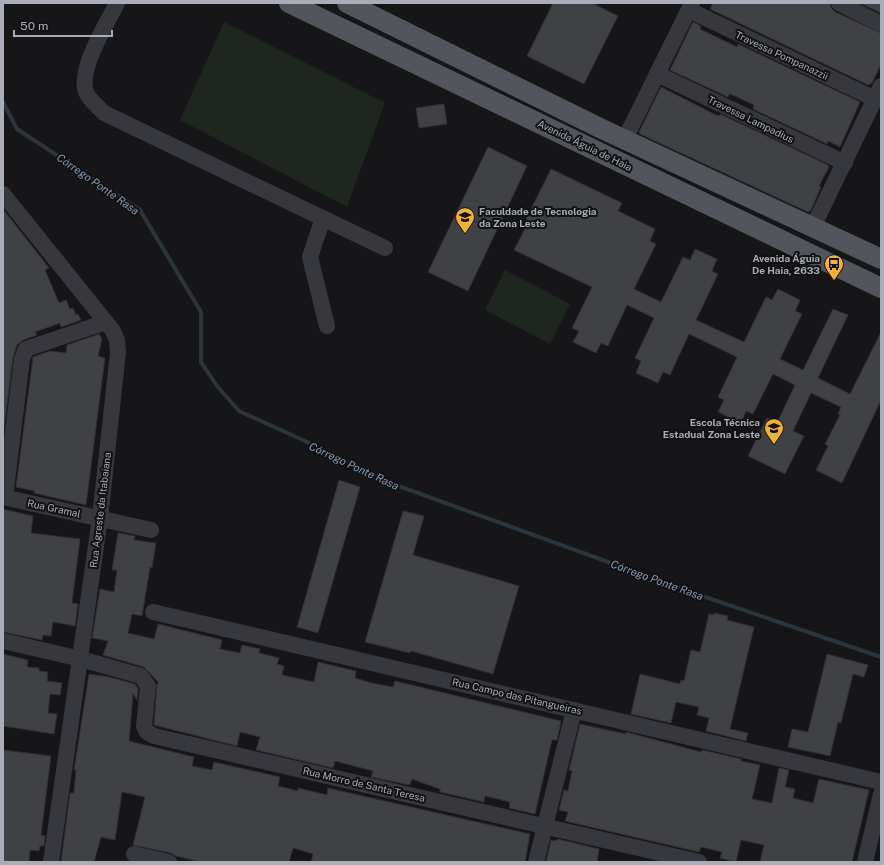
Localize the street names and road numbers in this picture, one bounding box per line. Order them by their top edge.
street label: Travessa Pompanazzii [734,28,830,82]
street label: Travessa Lampadius [706,93,796,145]
street label: Avenida Águia de Haia [536,117,634,173]
street label: Rua Agreste da Itabaiana [87,451,113,569]
street label: Rua Gramal [26,496,82,520]
street label: Rua Campo das Pitangueiras [451,675,583,717]
street label: Rua Morro de Santa Teresa [302,764,426,804]

